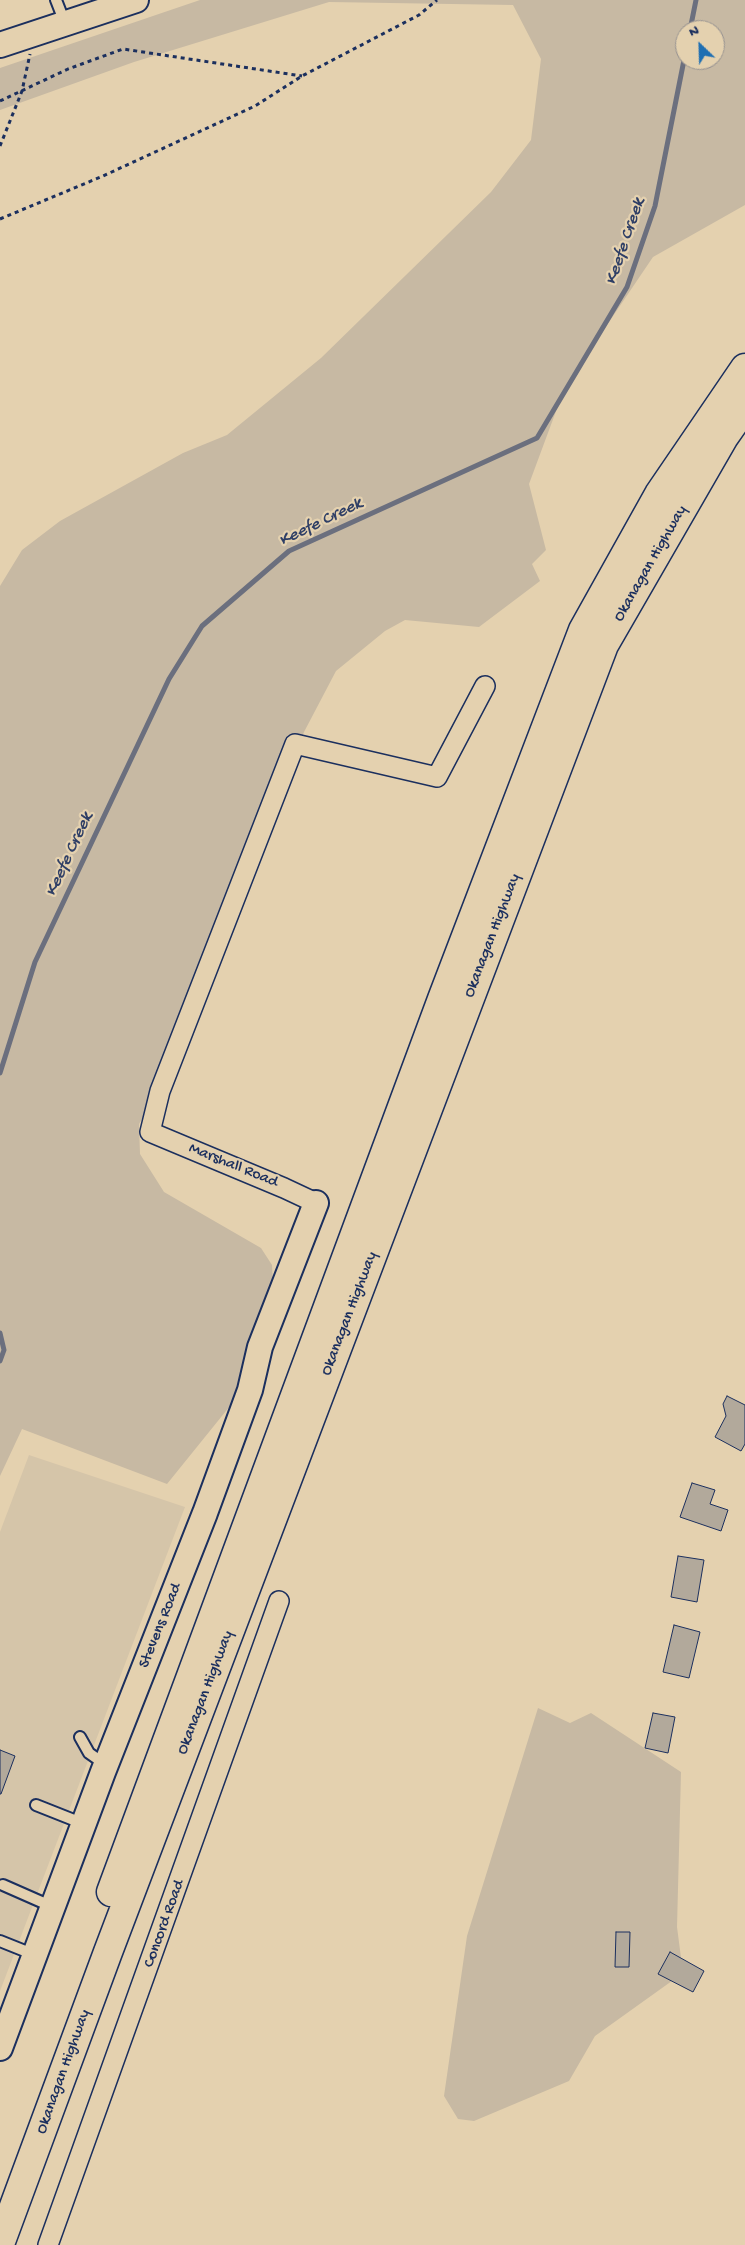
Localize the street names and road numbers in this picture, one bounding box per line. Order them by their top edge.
street label: Okanagan Highway [610,502,692,626]
street label: Okanagan Highway [461,871,525,1001]
street label: Marshall Road [185,1139,281,1193]
street label: Okanagan Highway [318,1249,382,1379]
street label: Stevens Road [135,1581,187,1671]
street label: Okanagan Highway [174,1628,238,1758]
street label: Concord Road [140,1877,190,1971]
street label: Okanagan Highway [33,2007,95,2137]

